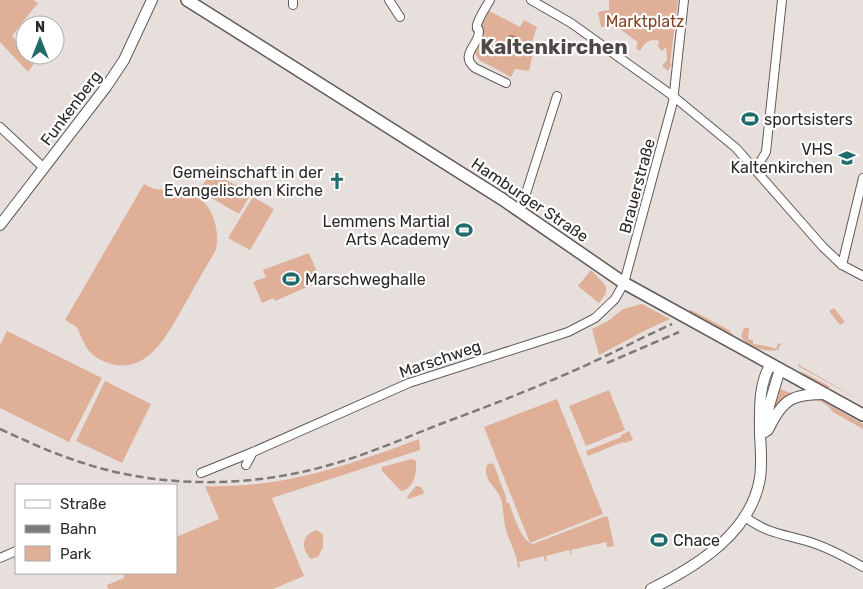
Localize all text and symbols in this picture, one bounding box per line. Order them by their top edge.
park label: Marktplatz [606,12,684,31]
north arrow [15,15,65,65]
text: N [35,19,45,36]
district label: Kaltenkirchen [480,34,628,59]
street label: Funkenberg [37,67,105,149]
sports icon: sportsisters [740,109,760,129]
place label: sportsisters [764,110,853,129]
street label: Brauerstraße [615,136,659,236]
place label: VHS Kaltenkirchen [731,140,833,177]
school or university icon: VHS Kaltenkirchen [837,148,857,168]
street label: Hamburger Straße [468,154,592,246]
place label: Gemeinschaft in der Evangelischen Kirche [164,163,323,200]
church icon: Gemeinschaft in der Evangelischen Kirche [327,171,347,191]
place label: Lemmens Martial Arts Academy [323,212,450,249]
sports icon: Lemmens Martial Arts Academy [454,220,474,240]
sports icon: Marschweghalle [281,269,301,289]
place label: Marschweghalle [305,270,426,289]
street label: Marschweg [397,336,483,382]
legend [15,484,178,574]
text: Straße [60,495,106,513]
text: Bahn [60,520,97,538]
sports icon: Chace [649,530,669,550]
place label: Chace [673,531,720,550]
text: Park [60,545,91,563]

